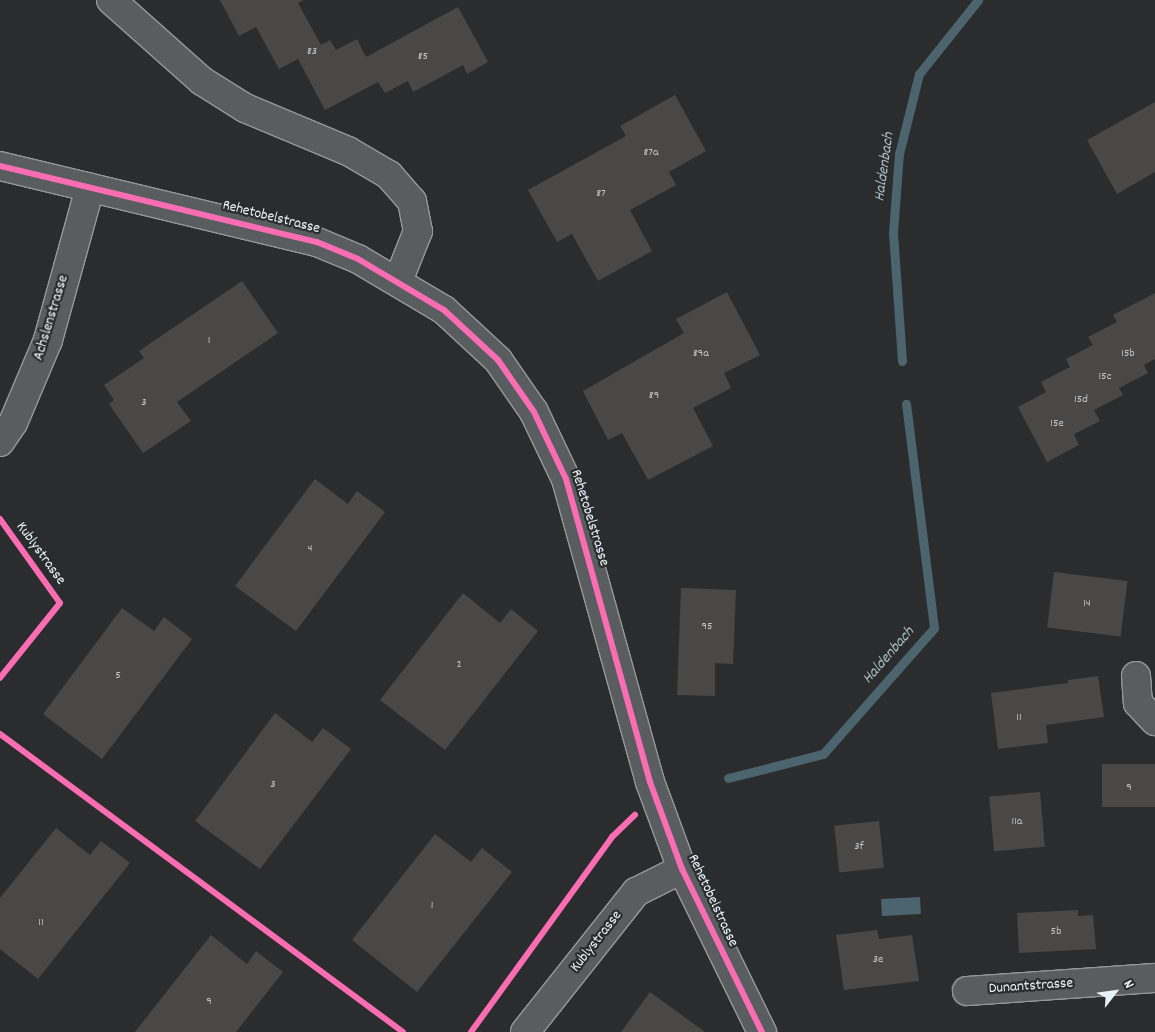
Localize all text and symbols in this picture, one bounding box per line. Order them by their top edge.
house number: 83 [307,45,317,59]
house number: 85 [418,50,428,64]
water label: Haldenbach [871,131,899,203]
house number: 87a [643,146,659,160]
house number: 87 [596,187,606,201]
street label: Rehetobelstrasse [220,197,322,239]
street label: Achslenstrasse [31,273,73,363]
house number: 1 [208,334,210,348]
house number: 89a [693,347,709,361]
house number: 15b [1121,347,1135,361]
house number: 15c [1098,370,1112,384]
house number: 89 [649,389,659,403]
house number: 15d [1074,393,1088,407]
house number: 3 [141,396,147,410]
house number: 15e [1050,417,1064,431]
street label: Rehetobelstrasse [566,468,612,568]
street label: Kublystrasse [11,519,69,589]
house number: 4 [308,542,312,556]
house number: 14 [1083,597,1091,611]
house number: 95 [701,620,713,634]
water label: Haldenbach [859,623,919,689]
house number: 2 [456,658,462,672]
house number: 5 [115,669,121,683]
house number: 11 [1016,711,1022,725]
house number: 3 [270,778,276,792]
house number: 9 [1126,781,1132,795]
house number: 11a [1012,815,1022,829]
house number: 3f [854,840,864,854]
street label: Rehetobelstrasse [683,852,741,950]
house number: 1 [431,899,433,913]
street label: Kublystrasse [567,908,627,976]
house number: 11 [38,916,44,930]
house number: 5b [1051,925,1061,939]
house number: 3e [873,953,883,967]
north arrow [1090,967,1140,1017]
street label: Dunantstrasse [988,975,1074,999]
text: N [1118,976,1138,992]
house number: 9 [206,995,212,1009]

